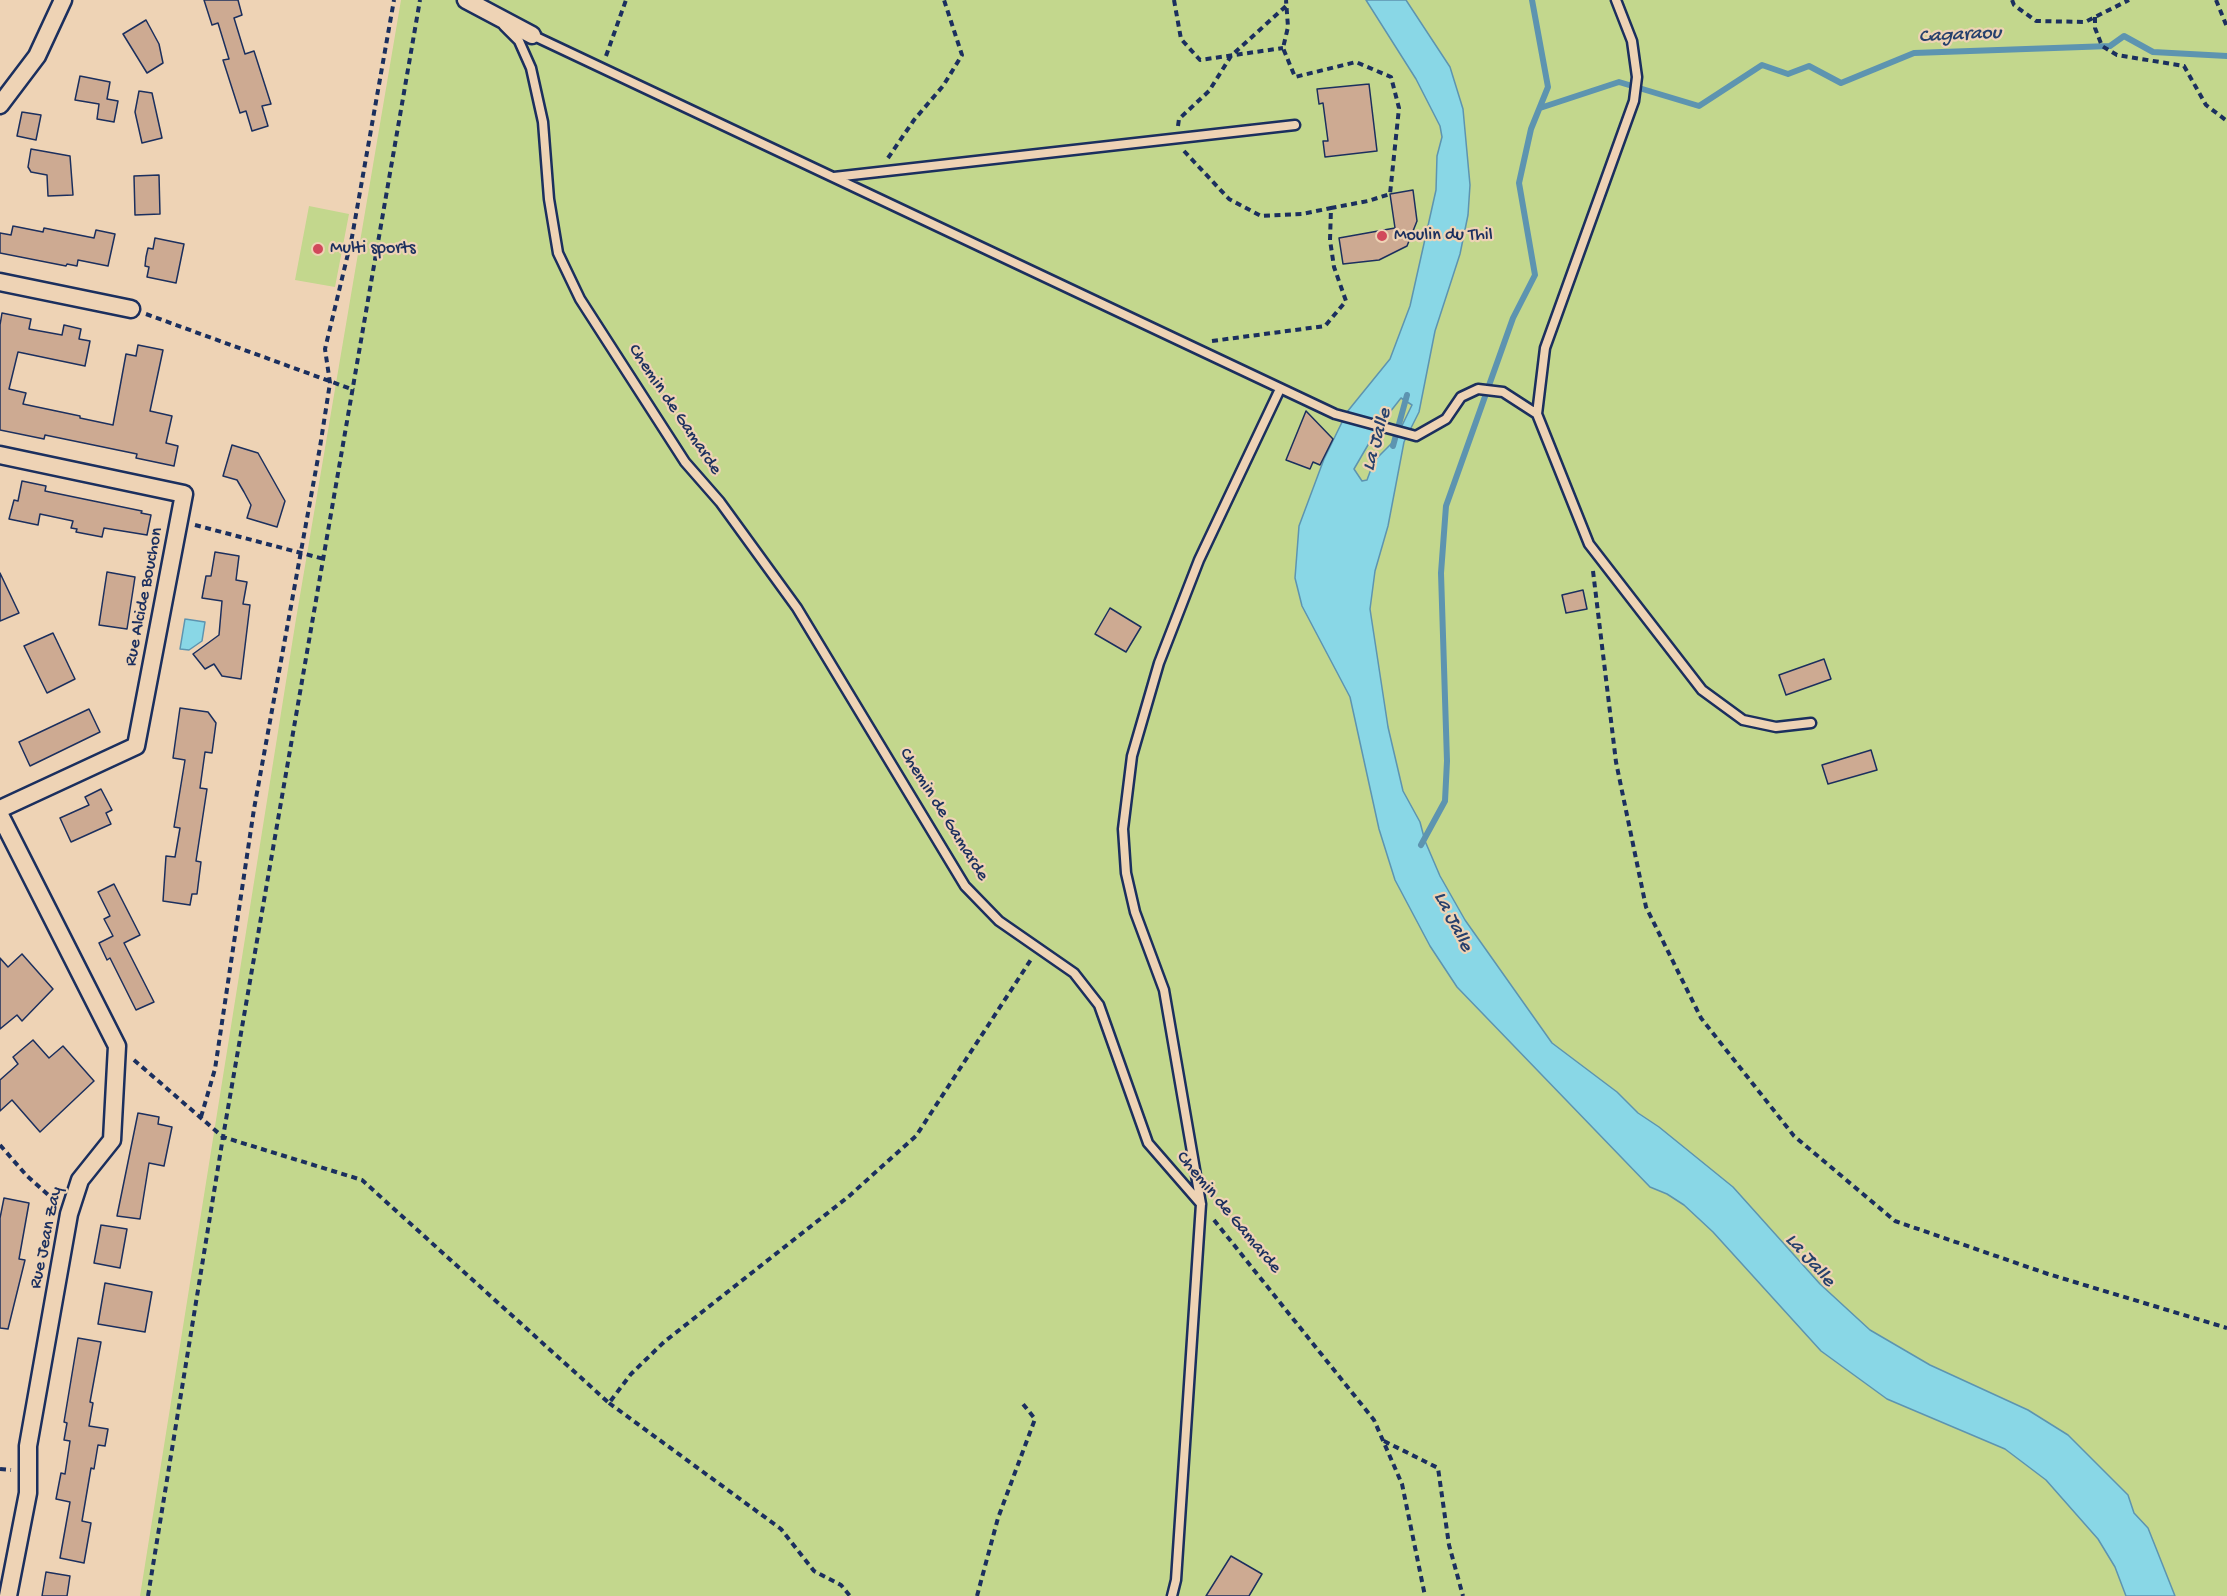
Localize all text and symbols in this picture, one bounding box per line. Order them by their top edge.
water label: Cagaraou [1918,22,2002,50]
place label: Moulin du Thil [1394,225,1493,247]
marker: Moulin du Thil [1375,229,1389,243]
place label: Multi sports [330,238,416,260]
marker: Multi sports [311,242,325,256]
street label: Chemin de Gamarde [622,341,726,479]
water label: La Jalle [1358,406,1398,474]
street label: Rue Alcide Bouchon [121,526,169,668]
street label: Chemin de Gamarde [893,745,993,885]
water label: La Jalle [1427,888,1477,956]
street label: Chemin de Gamarde [1171,1148,1285,1278]
street label: Rue Jean Zay [26,1185,68,1291]
water label: La Jalle [1779,1229,1839,1293]

